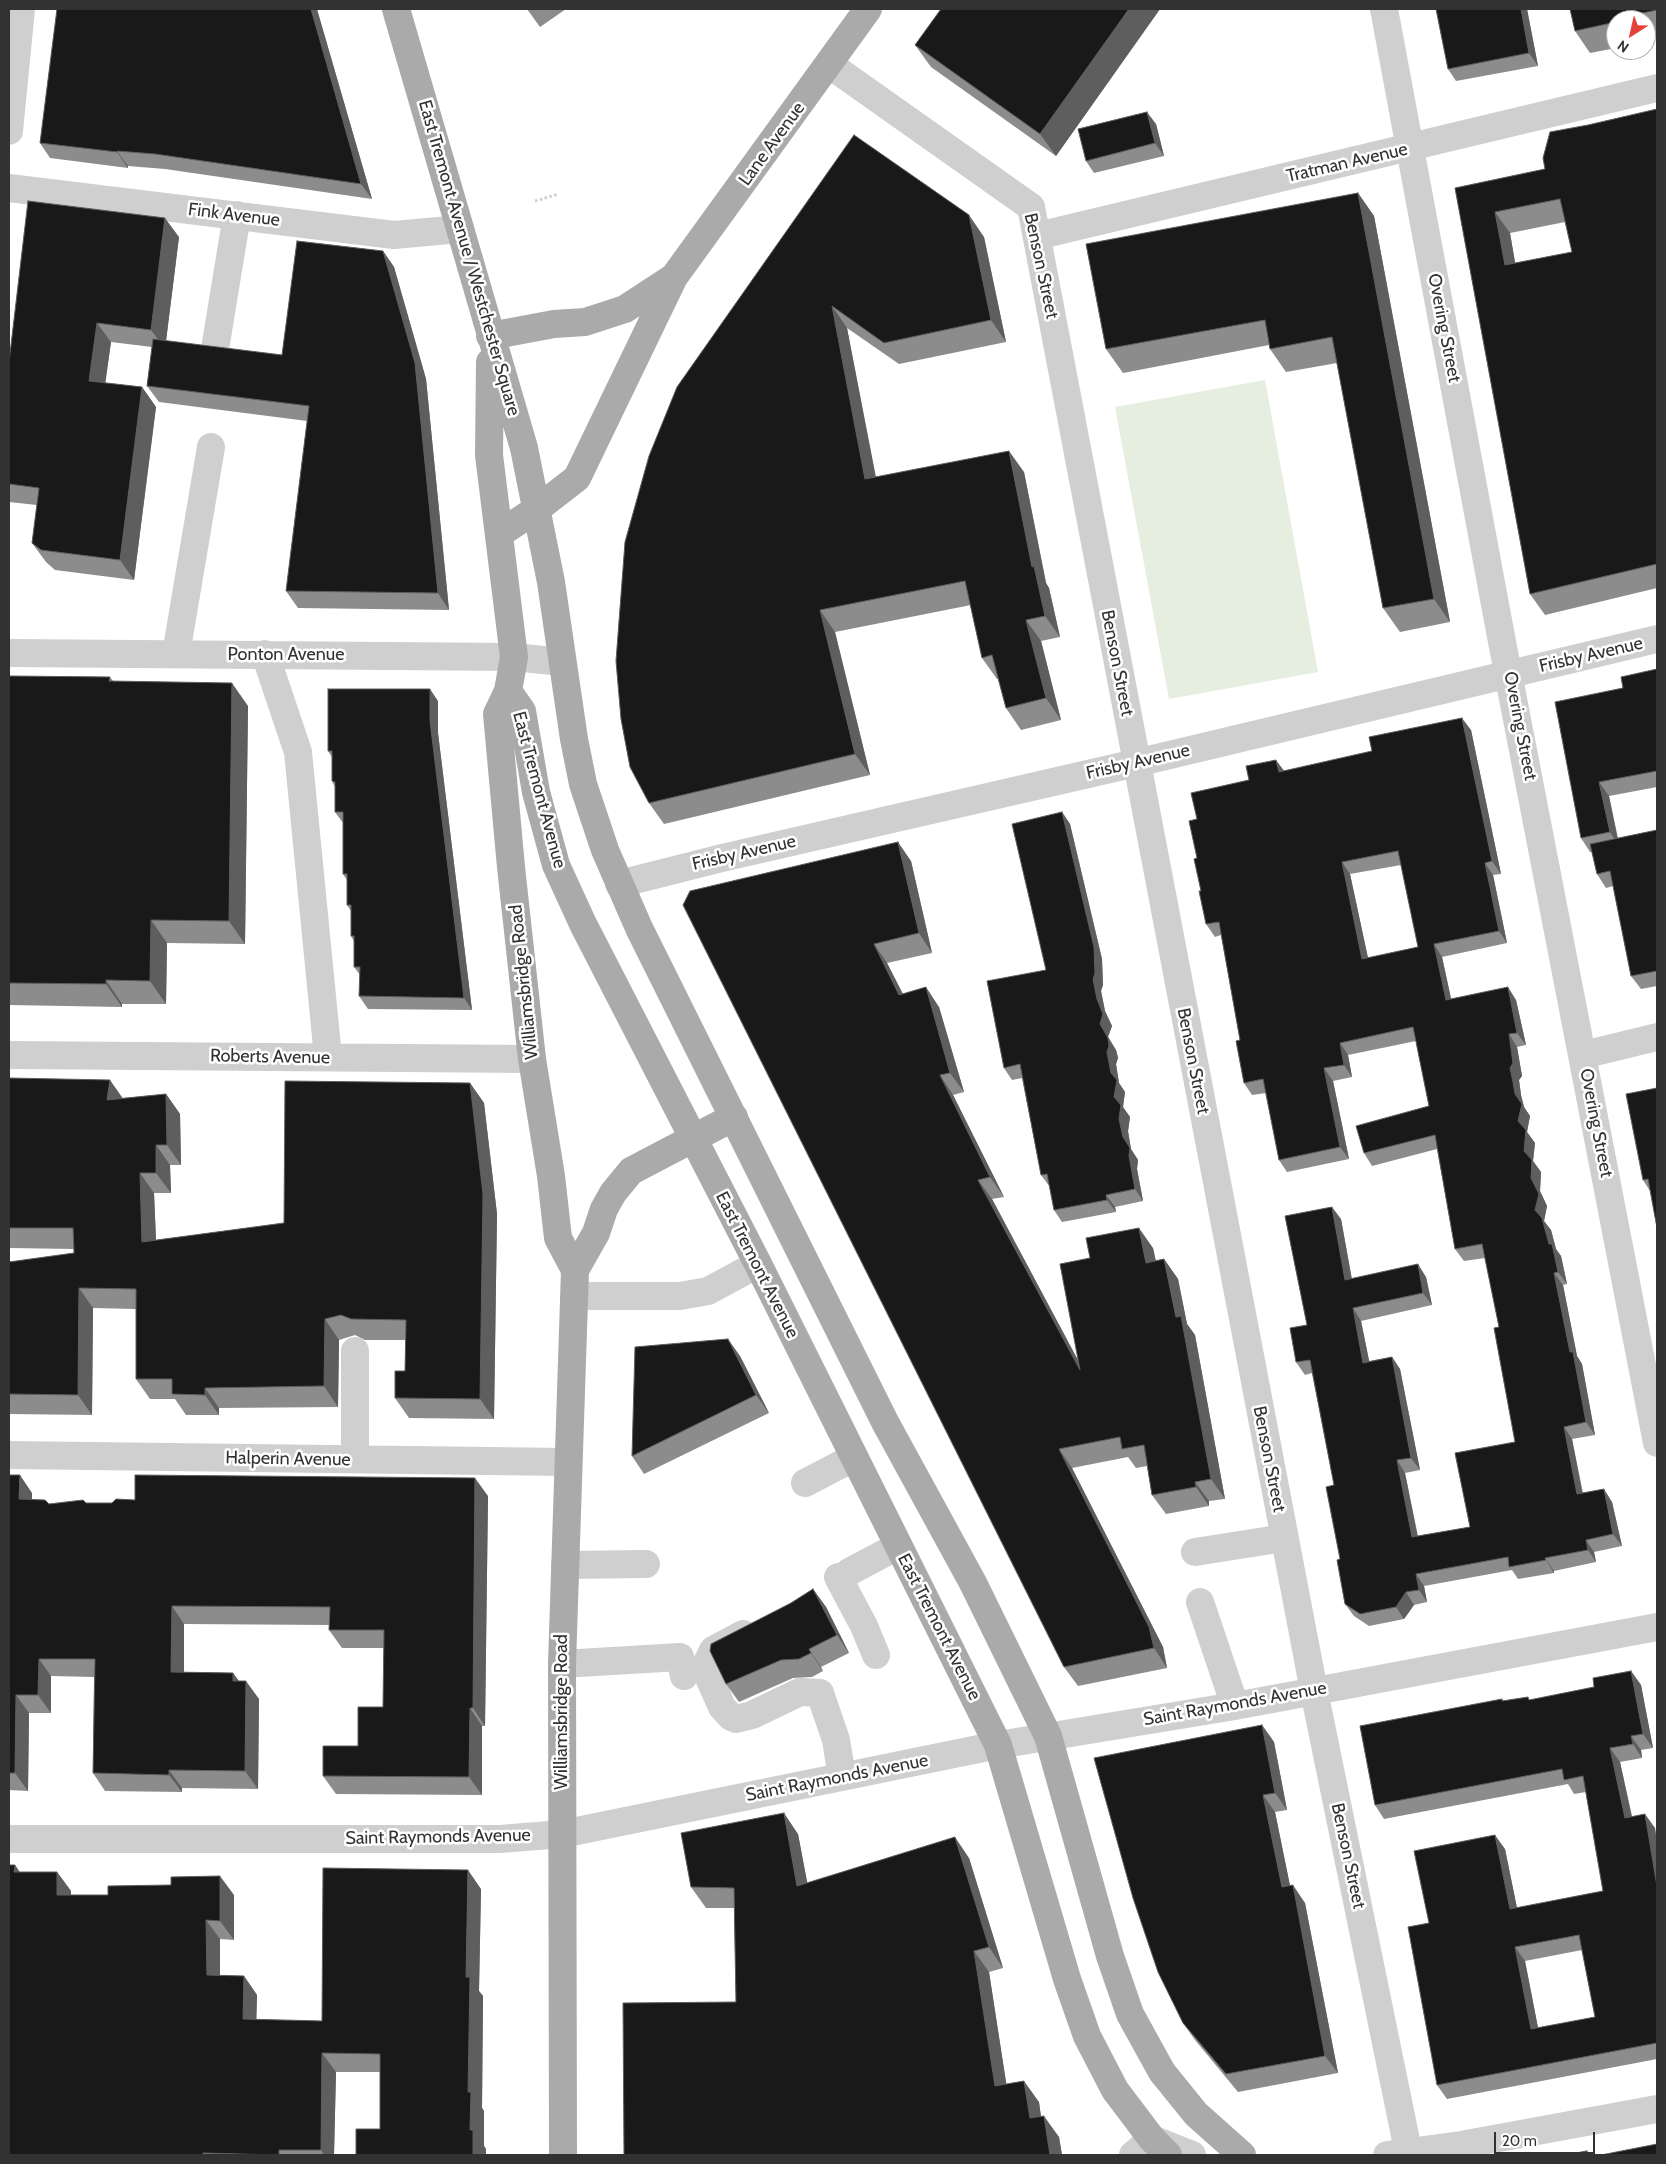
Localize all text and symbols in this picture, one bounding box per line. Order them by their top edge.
north arrow [1606,10,1656,60]
text: N [1614,36,1632,57]
street label: East Tremont Avenue / Westchester Square [413,98,525,418]
street label: Lane Avenue [734,98,810,190]
street label: Tratman Avenue [1284,139,1410,187]
street label: Fink Avenue [187,199,281,231]
street label: Benson Street [1019,211,1063,321]
street label: Overing Street [1423,272,1465,384]
street label: Benson Street [1096,608,1138,718]
street label: Frisby Avenue [1537,633,1645,677]
street label: Ponton Avenue [228,644,344,666]
street label: Overing Street [1499,670,1541,782]
street label: East Tremont Avenue [508,709,570,871]
street label: Frisby Avenue [1084,740,1192,784]
street label: Frisby Avenue [690,831,798,875]
street label: Williamsbridge Road [505,903,543,1061]
street label: Benson Street [1172,1006,1214,1116]
street label: Roberts Avenue [210,1045,330,1069]
street label: Overing Street [1575,1067,1617,1179]
street label: East Tremont Avenue [711,1188,803,1342]
street label: Benson Street [1248,1404,1290,1514]
street label: Halperin Avenue [225,1447,351,1471]
street label: East Tremont Avenue [893,1550,985,1704]
street label: Williamsbridge Road [551,1634,573,1790]
street label: Saint Raymonds Avenue [1142,1677,1328,1731]
street label: Saint Raymonds Avenue [744,1750,930,1806]
street label: Benson Street [1326,1801,1370,1911]
street label: Saint Raymonds Avenue [345,1825,531,1849]
scale bar [1496,2122,1597,2154]
text: 20 m [1502,2132,1537,2150]

